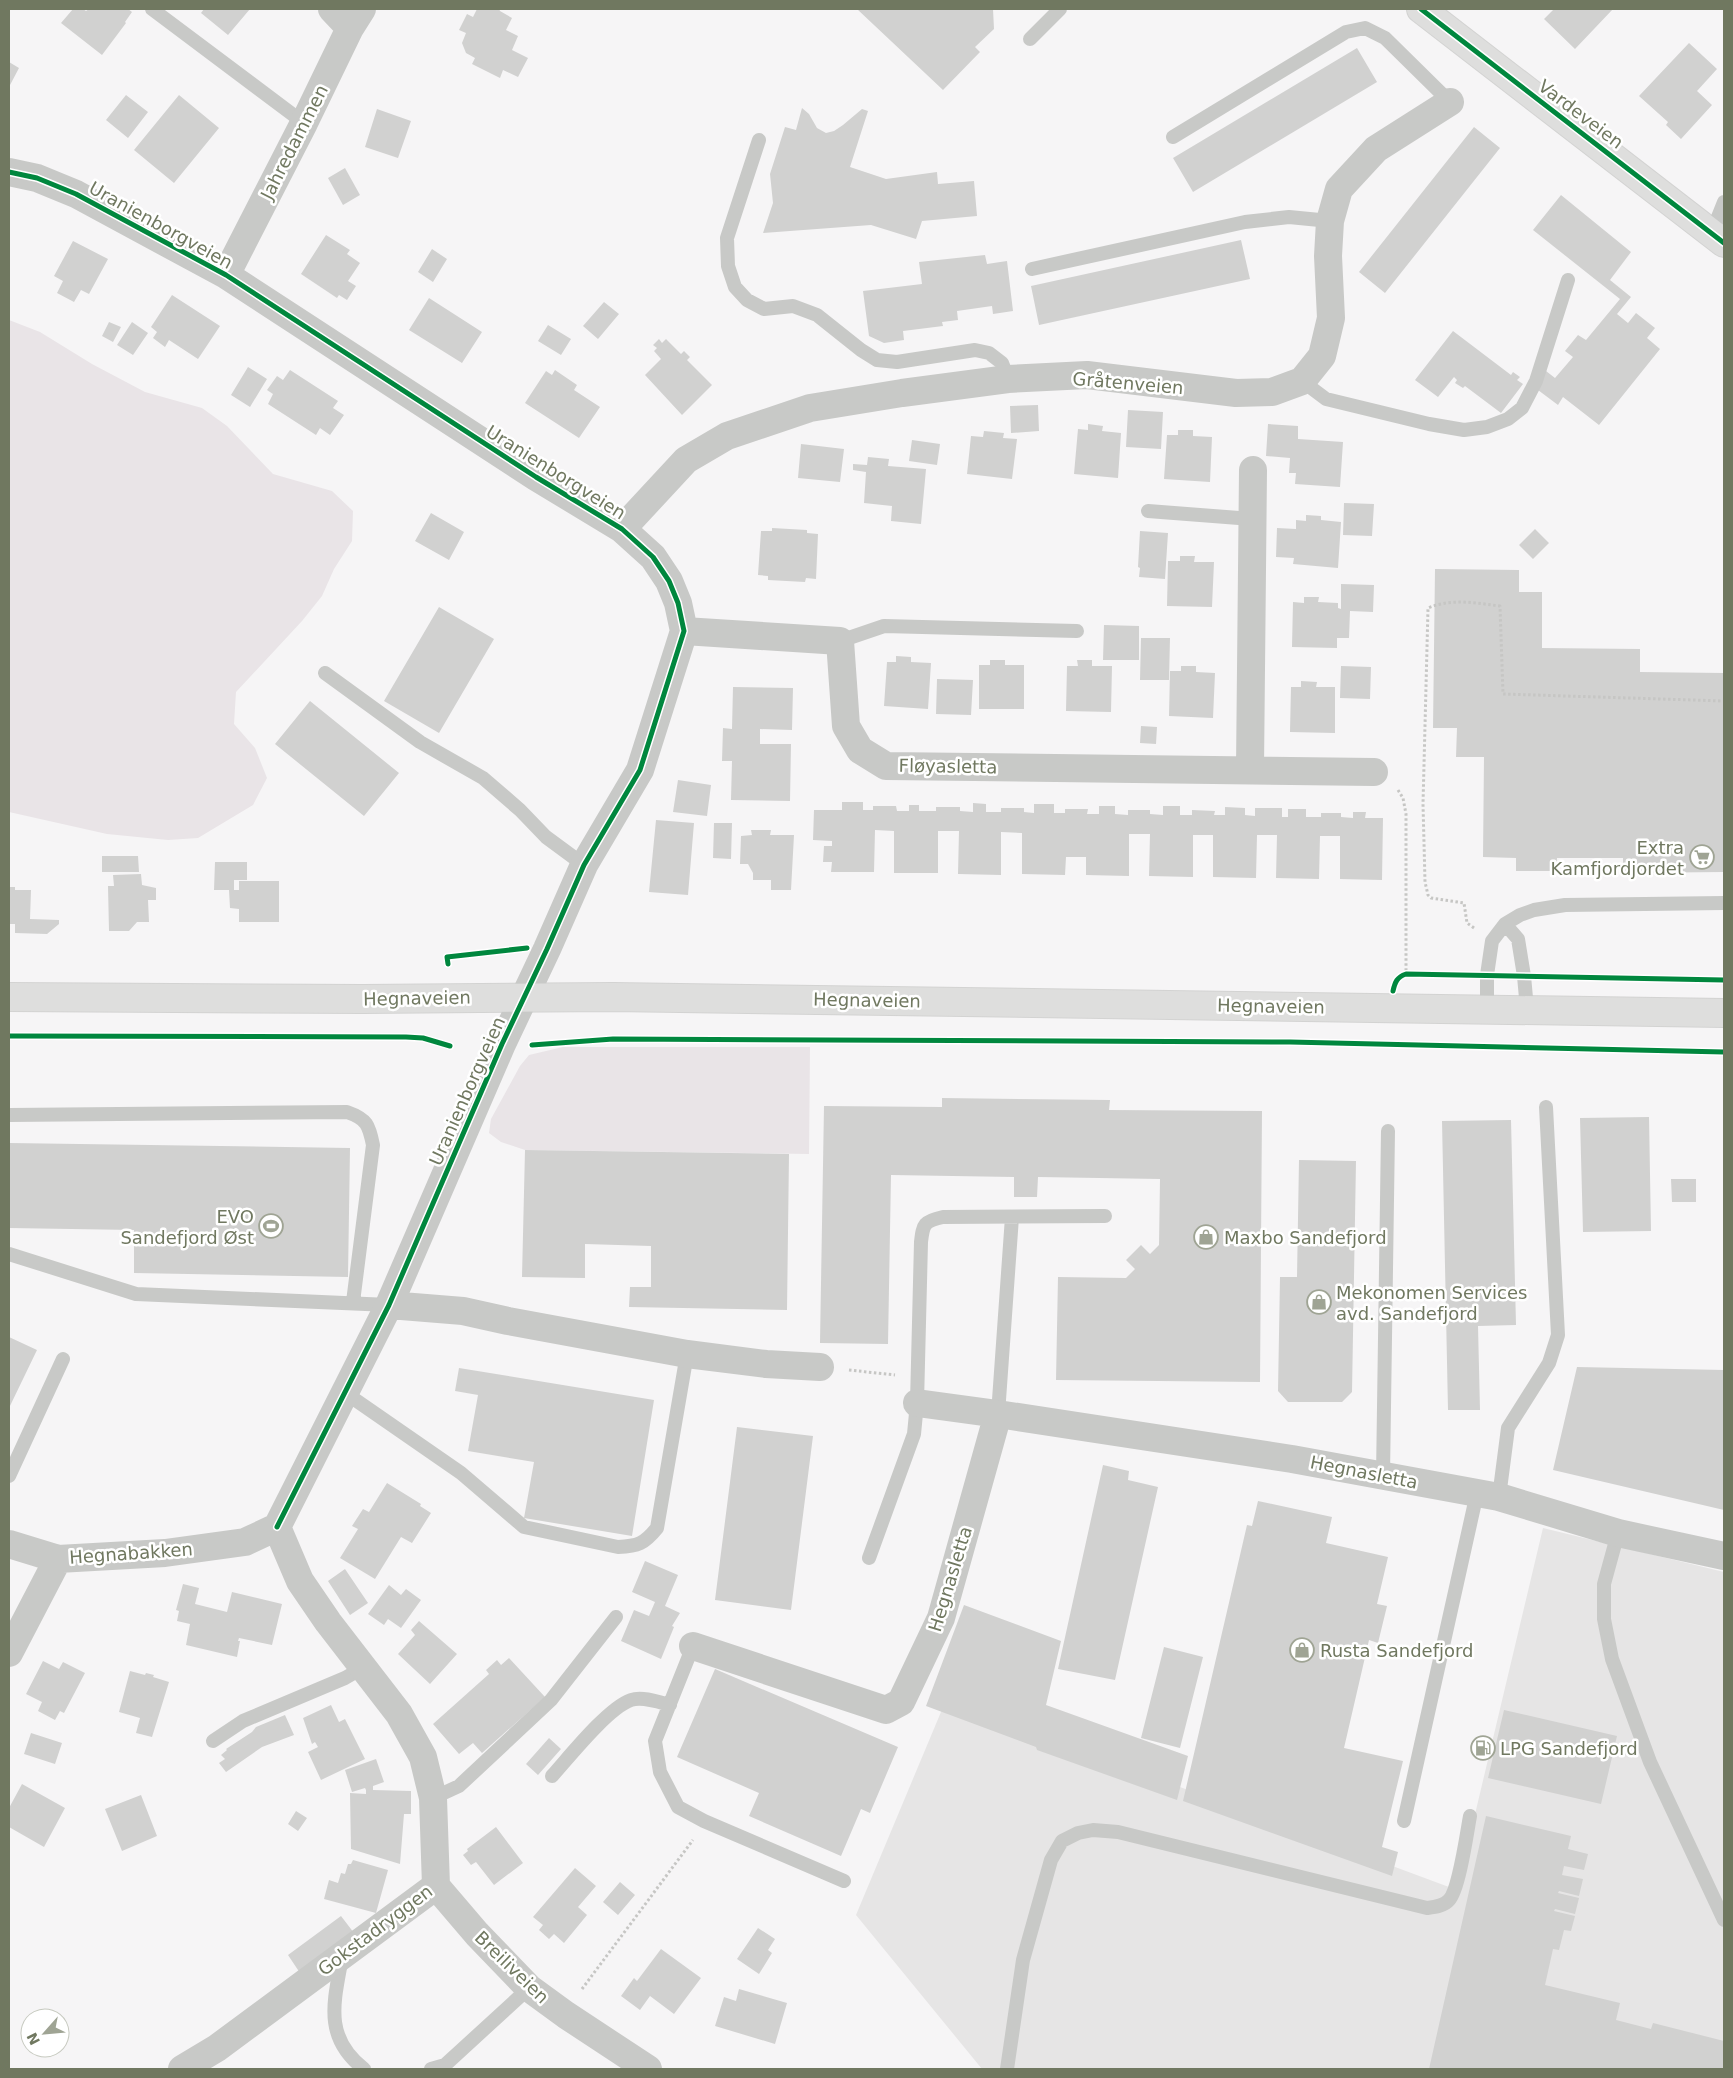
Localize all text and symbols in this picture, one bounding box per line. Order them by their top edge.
street label: Vardeveien [1534,75,1628,153]
street label: Jahredammen [256,81,332,204]
street label: Uranienborgveien [86,177,236,273]
street label: Gråtenveien [1072,368,1184,398]
street label: Uranienborgveien [482,421,630,523]
street label: Fløyasletta [898,755,998,777]
place label: Extra Kamfjordjordet [1550,837,1684,879]
supermarket icon: Extra Kamfjordjordet [1689,844,1715,870]
street label: Hegnaveien [363,987,471,1009]
street label: Hegnaveien [813,989,921,1011]
street label: Hegnaveien [1217,995,1325,1017]
street label: Uranienborgveien [425,1013,509,1169]
place label: EVO Sandefjord Øst [120,1206,254,1248]
sports icon: EVO Sandefjord Øst [258,1213,284,1239]
shop icon: Maxbo Sandefjord [1193,1224,1219,1250]
place label: Maxbo Sandefjord [1224,1227,1387,1248]
place label: Mekonomen Services avd. Sandefjord [1336,1282,1527,1324]
shop icon: Mekonomen Services avd. Sandefjord [1306,1289,1332,1315]
street label: Hegnasletta [1308,1451,1420,1493]
street label: Hegnasletta [924,1524,976,1634]
street label: Hegnabakken [69,1538,193,1568]
shop icon: Rusta Sandefjord [1289,1637,1315,1663]
place label: Rusta Sandefjord [1320,1640,1474,1661]
fuel station icon: LPG Sandefjord [1470,1735,1496,1761]
place label: LPG Sandefjord [1500,1738,1638,1759]
street label: Gokstadryggen [314,1880,436,1980]
street label: Breiliveien [471,1927,553,2007]
north arrow [20,2008,70,2058]
text: N [24,2030,43,2048]

